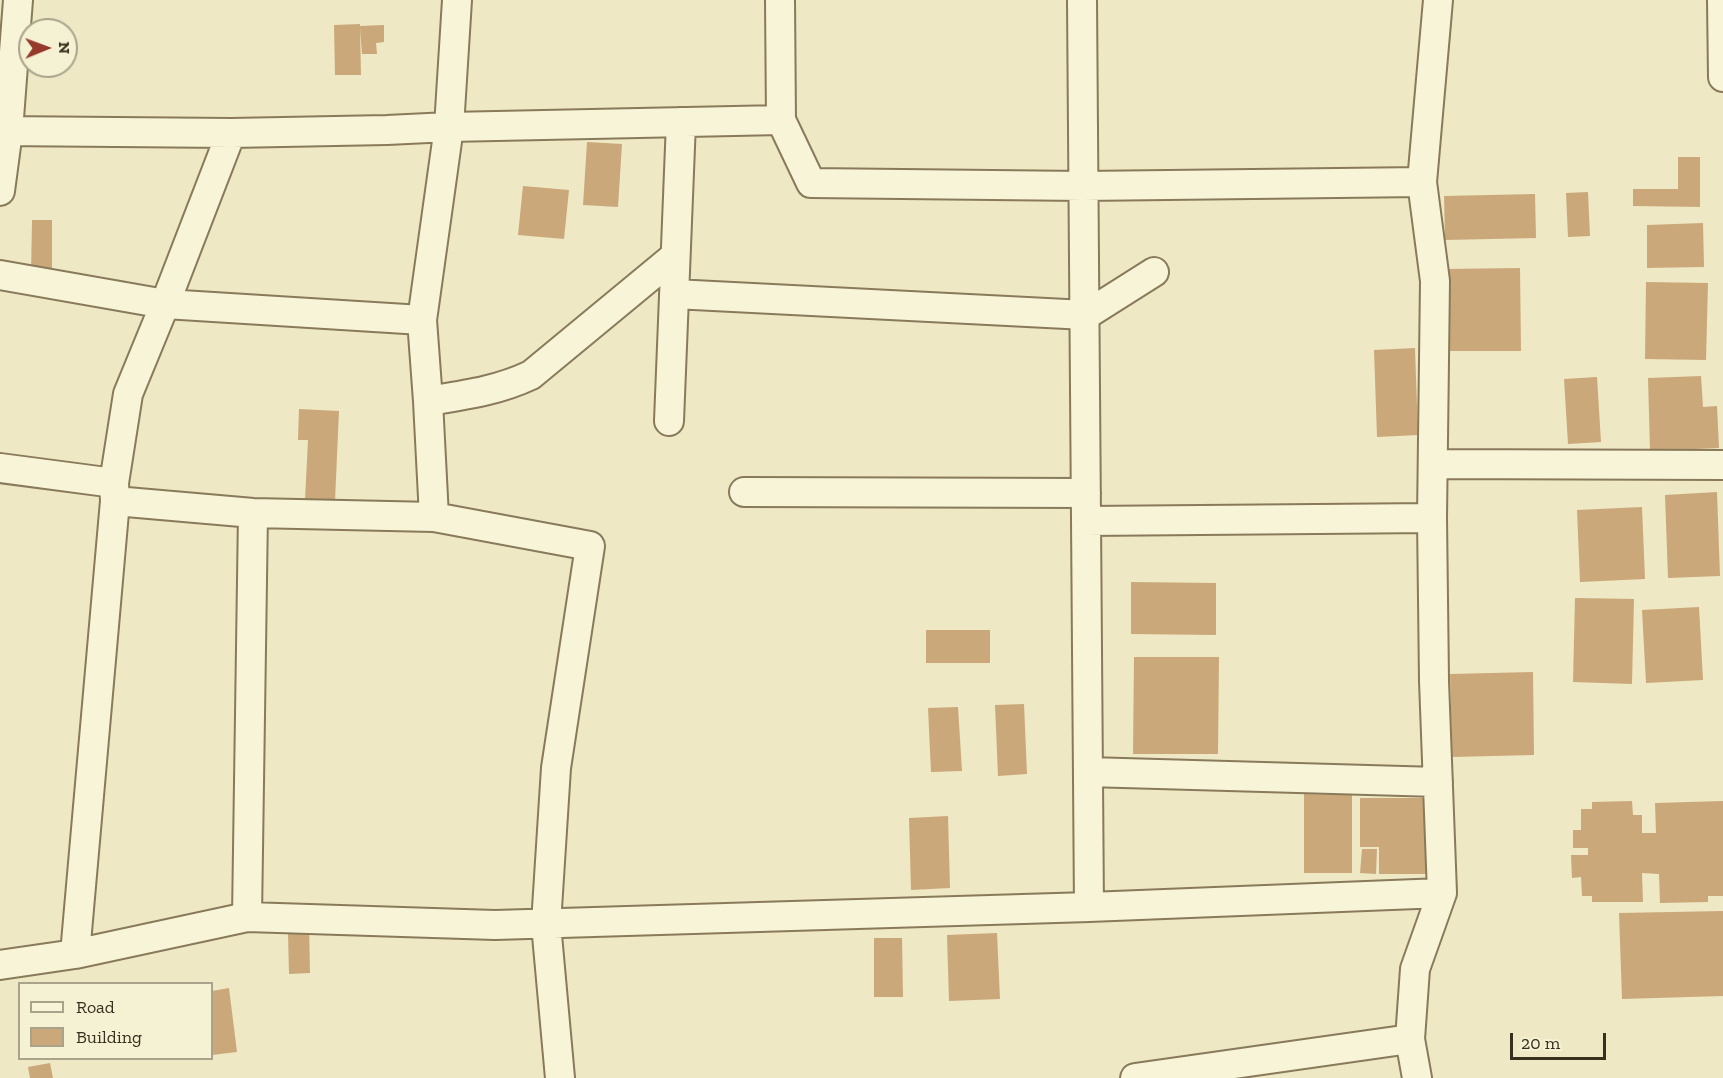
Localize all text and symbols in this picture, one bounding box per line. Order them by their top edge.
north arrow [18,18,78,78]
text: N [55,41,74,54]
legend [18,982,213,1060]
text: Road [76,996,115,1018]
scale bar [1513,1021,1609,1059]
text: Building [76,1026,142,1048]
text: 20 m [1521,1032,1560,1054]

